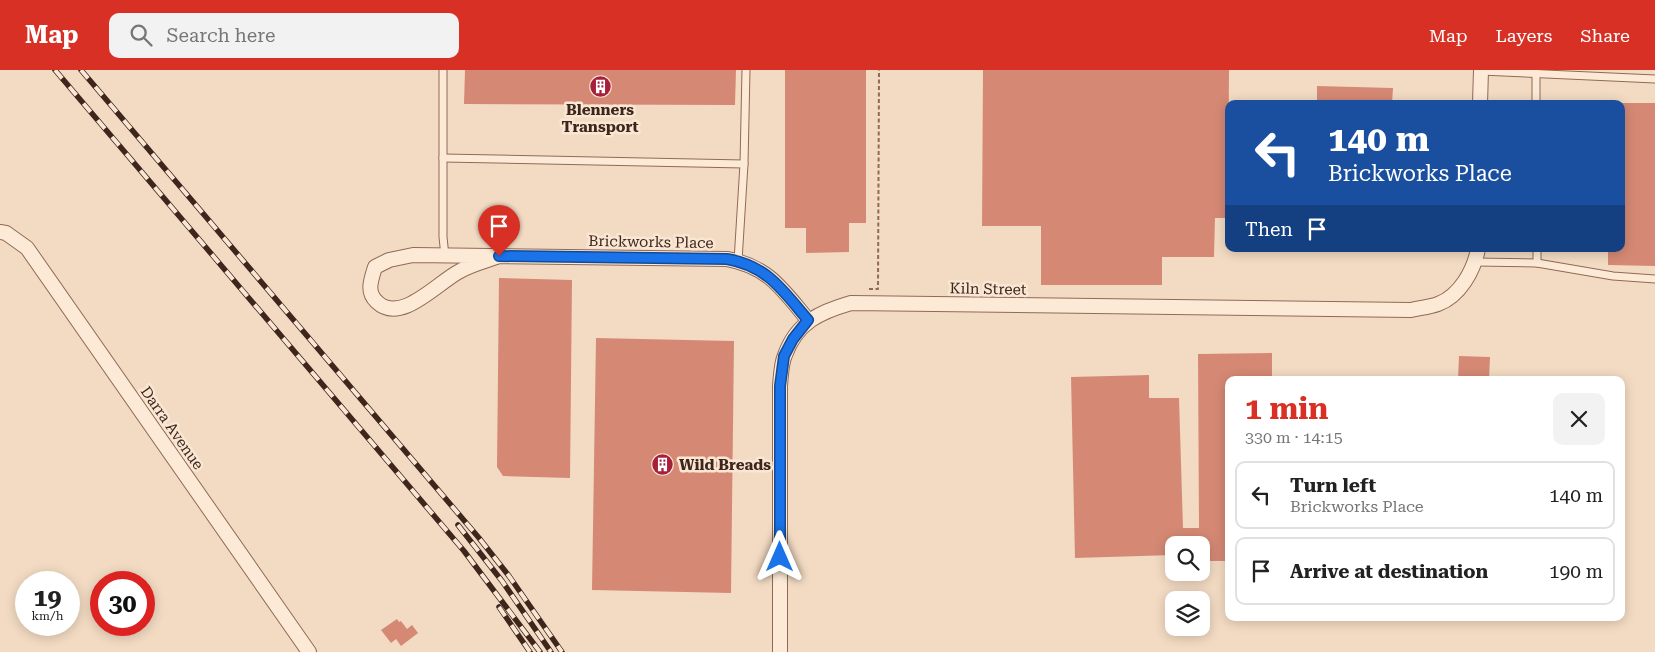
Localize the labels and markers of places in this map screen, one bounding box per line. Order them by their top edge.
building icon: Blenners Transport [588,75,612,99]
place label: Blenners Transport [561,101,639,136]
pin [478,205,520,256]
building icon: Wild Breads [651,453,675,477]
place label: Wild Breads [679,456,771,474]

